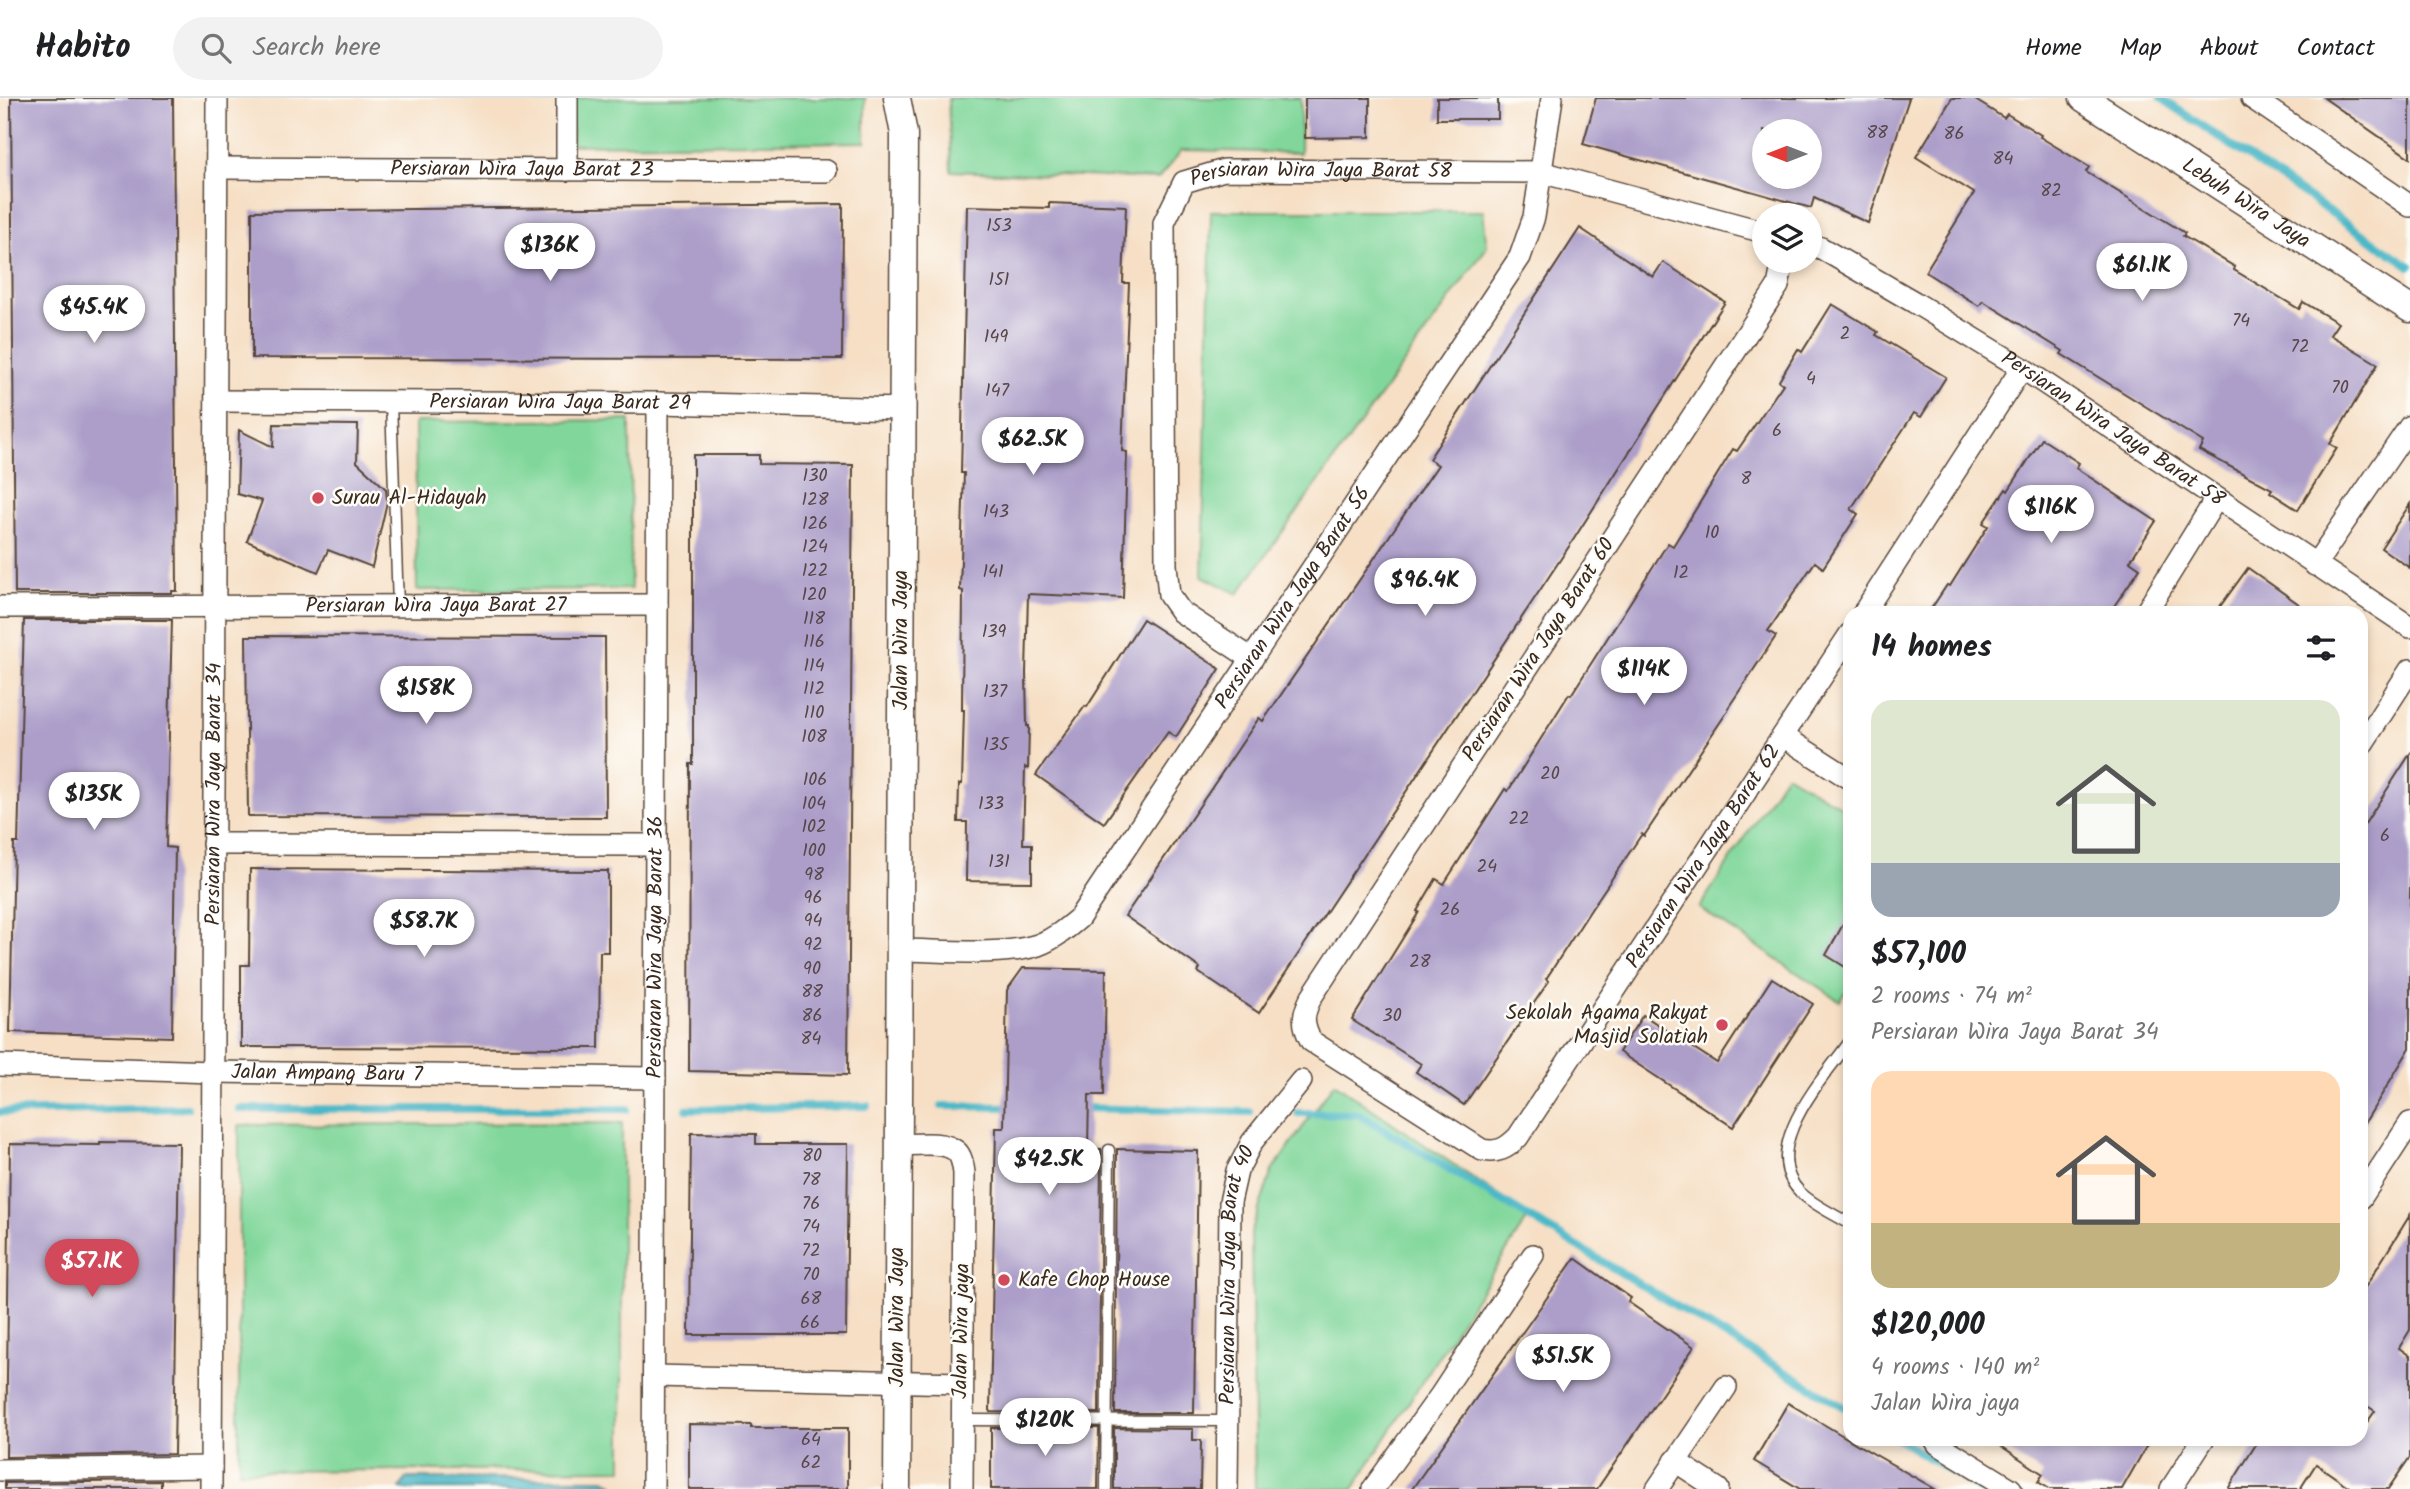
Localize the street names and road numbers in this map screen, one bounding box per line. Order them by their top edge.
street label: Lebuh Wira Jaya [2175,149,2317,257]
street label: Persiaran Wira Jaya Barat 23 [390,152,654,187]
street label: Persiaran Wira Jaya Barat 58 [1186,154,1453,196]
street label: Persiaran Wira Jaya Barat 58 [1995,342,2232,516]
street label: Persiaran Wira Jaya Barat 29 [429,385,691,420]
street label: Persiaran Wira Jaya Barat 56 [1206,480,1379,716]
street label: Persiaran Wira Jaya Barat 60 [1454,531,1624,769]
street label: Jalan Wira Jaya [885,570,918,710]
street label: Persiaran Wira Jaya Barat 27 [305,589,568,623]
street label: Persiaran Wira Jaya Barat 34 [197,663,231,925]
street label: Persiaran Wira Jaya Barat 62 [1617,737,1790,975]
street label: Persiaran Wira Jaya Barat 36 [638,815,673,1079]
street label: Jalan Ampang Baru 7 [231,1056,424,1091]
street label: Persiaran Wira Jaya Barat 40 [1211,1140,1264,1405]
street label: Jalan Wira Jaya [881,1247,914,1387]
street label: Jalan Wira jaya [944,1263,980,1399]

